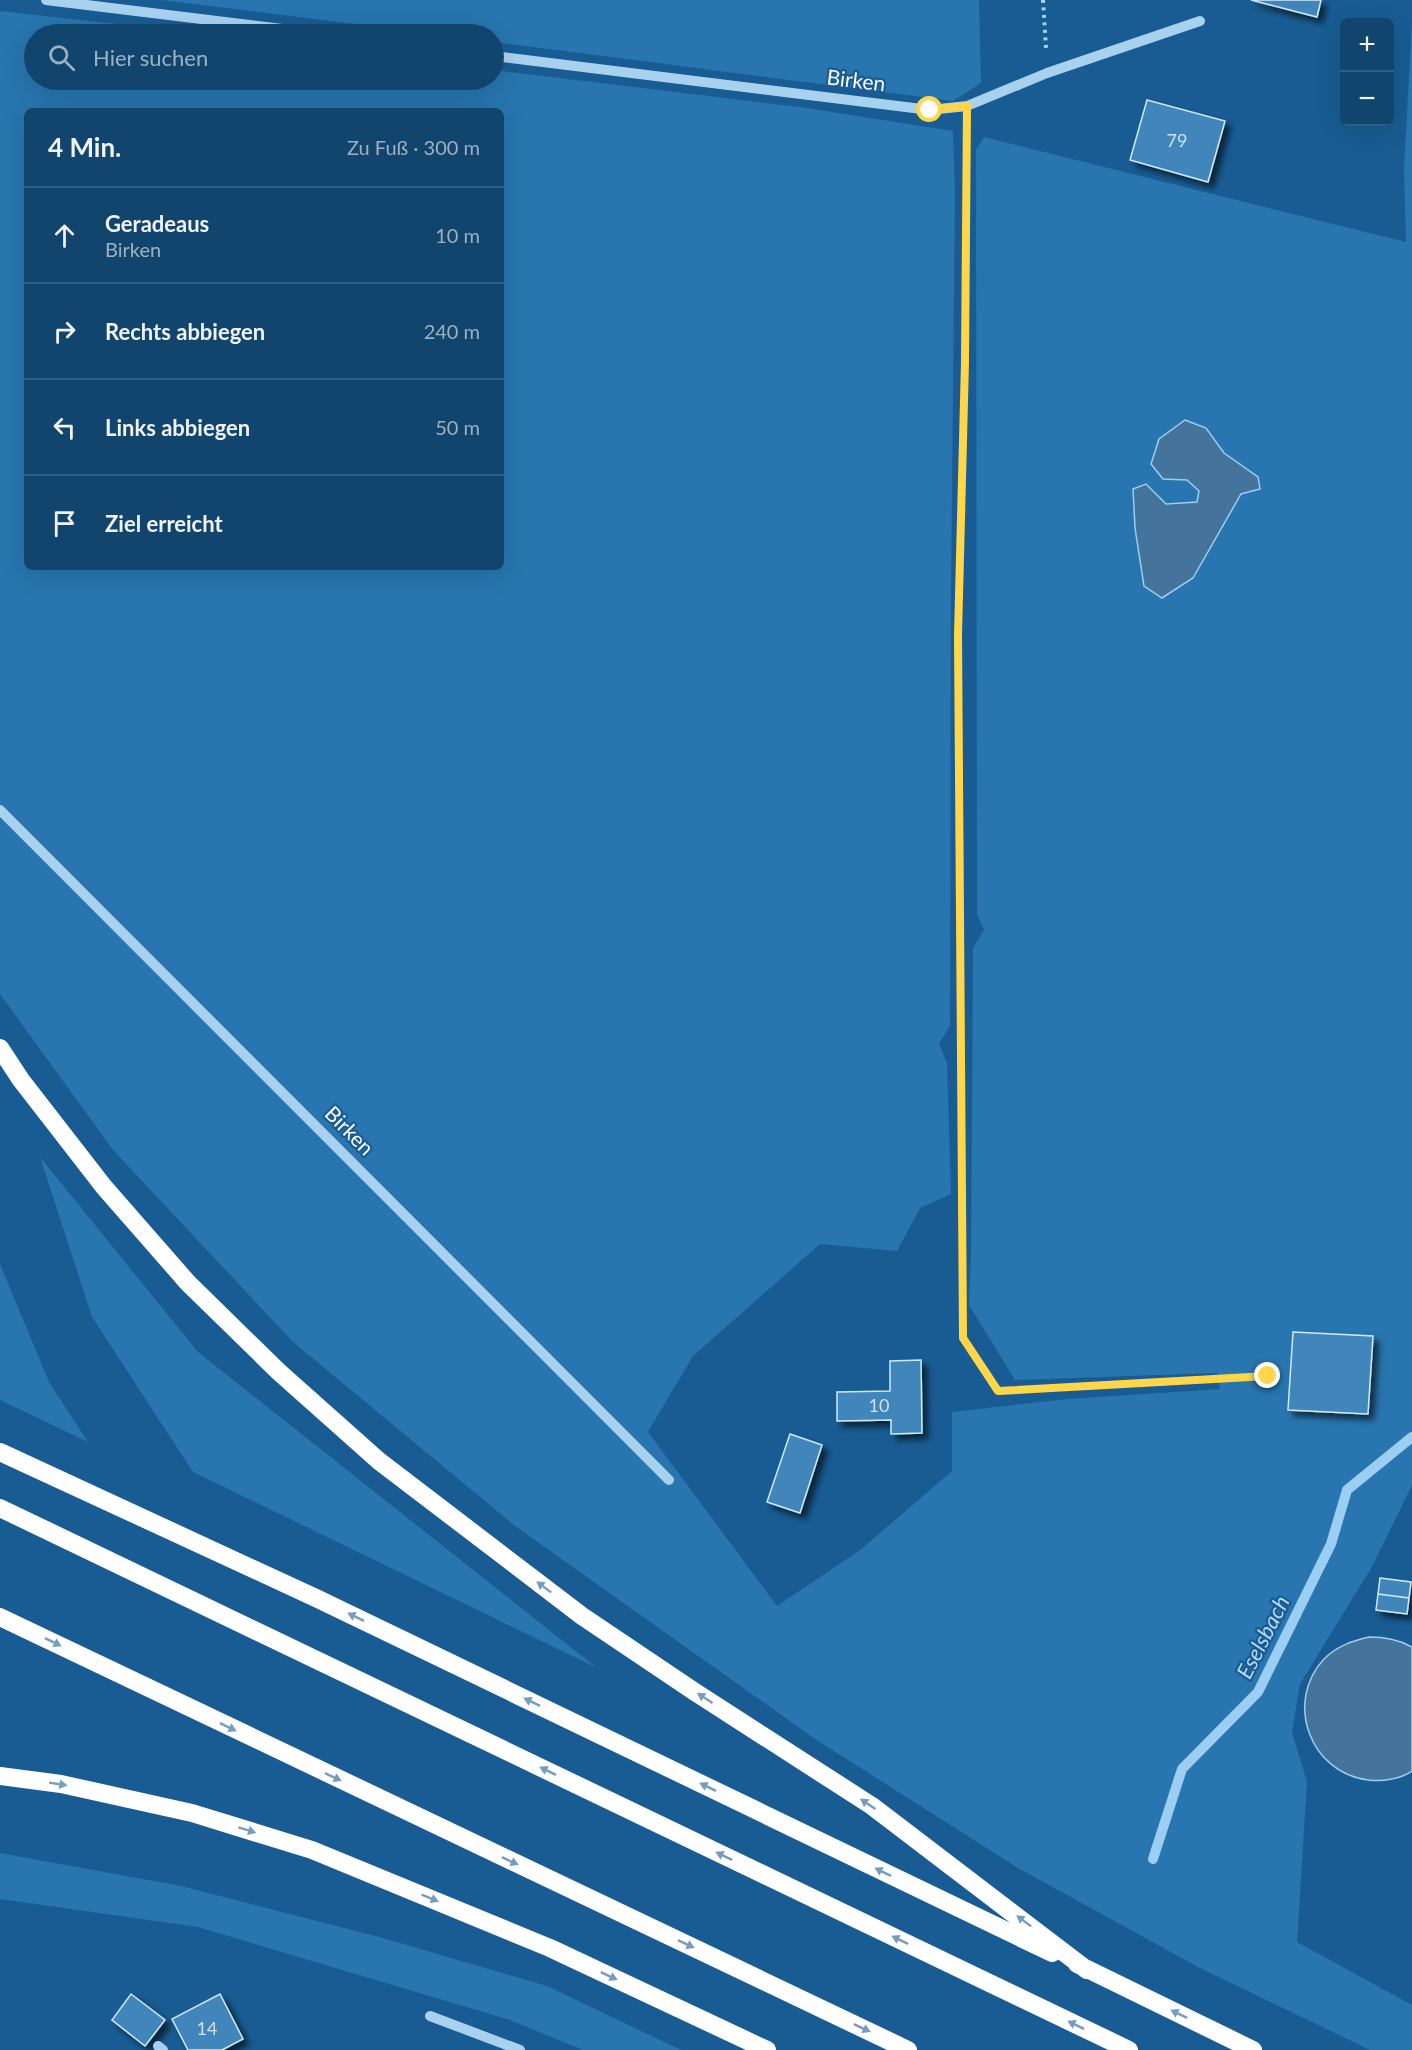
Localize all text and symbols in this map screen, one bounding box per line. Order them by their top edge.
map controls [1340,18,1394,126]
button: + [1340,18,1394,72]
search box [24,24,504,90]
icon: search [45,41,78,74]
text: Hier suchen [93,44,208,71]
street label: Birken [825,64,887,96]
button: − [1340,72,1394,126]
route start [916,96,942,122]
house number: 79 [1167,129,1187,151]
text: 4 Min. [48,131,121,163]
text: Zu Fuß · 300 m [347,135,480,159]
text: Geradeaus [105,210,209,237]
icon: ahead [48,219,81,252]
text: 10 m [435,223,480,247]
text: Birken [105,237,161,261]
icon: right [48,315,81,348]
text: Rechts abbiegen [105,318,265,345]
text: 240 m [424,319,480,343]
icon: left [48,411,81,444]
text: Links abbiegen [105,414,250,441]
text: 50 m [435,415,480,439]
icon: arrive [48,507,81,540]
text: Ziel erreicht [105,510,223,537]
street label: Birken [320,1100,380,1160]
route end [1254,1362,1280,1388]
house number: 10 [869,1394,889,1416]
one-way arrow [537,1581,553,1593]
water label: Eselsbach [1230,1591,1295,1683]
one-way arrow [348,1613,365,1622]
one-way arrow [44,1638,61,1647]
one-way arrow [696,1693,713,1704]
one-way arrow [523,1698,540,1707]
one-way arrow [220,1722,237,1731]
one-way arrow [540,1767,557,1776]
one-way arrow [325,1773,342,1782]
one-way arrow [49,1780,68,1789]
one-way arrow [699,1782,716,1792]
one-way arrow [861,1798,877,1810]
one-way arrow [238,1826,256,1835]
one-way arrow [716,1851,733,1860]
one-way arrow [501,1856,518,1865]
one-way arrow [875,1867,892,1876]
one-way arrow [421,1894,439,1903]
one-way arrow [1017,1916,1032,1928]
one-way arrow [891,1936,909,1946]
one-way arrow [677,1940,694,1949]
one-way arrow [600,1971,618,1981]
one-way arrow [1170,2010,1188,2020]
house number: 14 [197,2017,217,2039]
one-way arrow [1067,2020,1084,2029]
one-way arrow [853,2023,871,2033]

